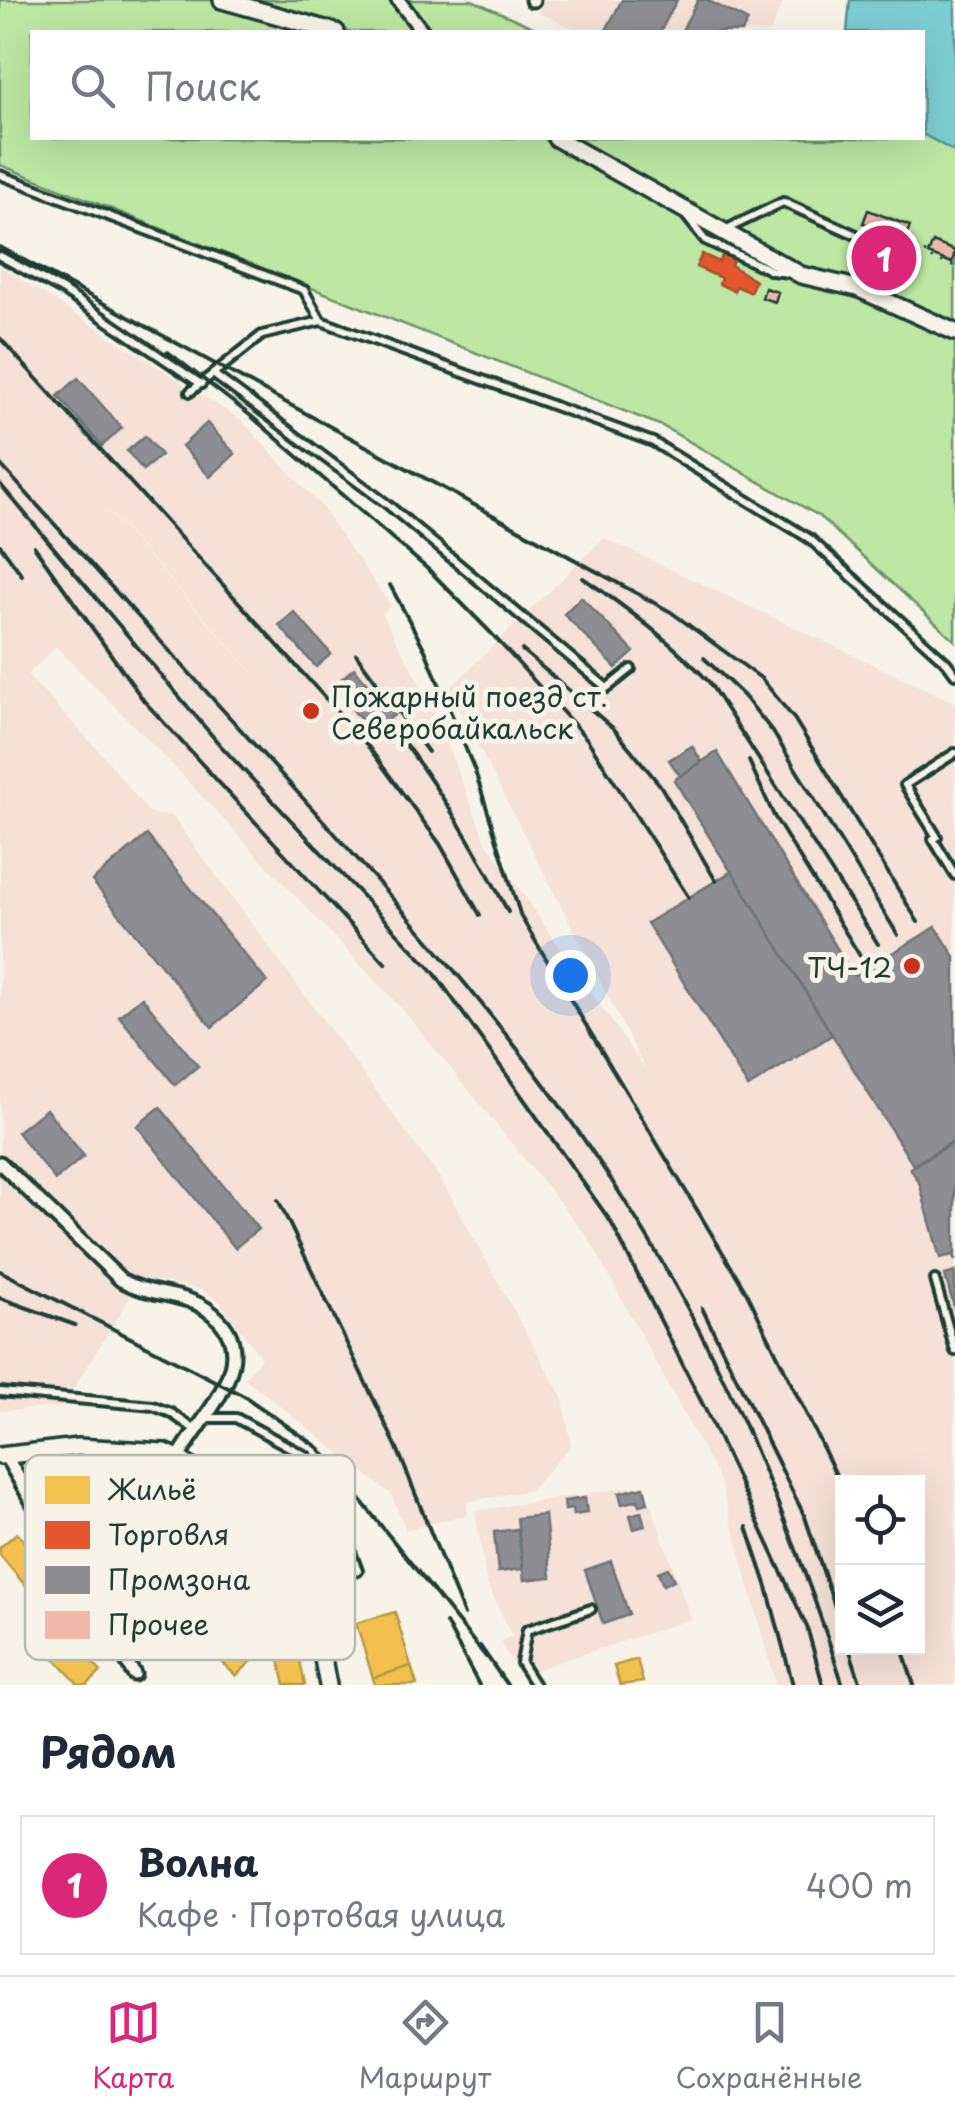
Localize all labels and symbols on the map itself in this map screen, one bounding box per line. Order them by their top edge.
pin: 1 [852,220,916,296]
place label: Пожарный поезд ст. Северобайкальск [331,674,608,749]
marker: Пожарный поезд ст. Северобайкальск [300,700,322,722]
place label: ТЧ-12 [807,945,892,988]
your location [545,950,596,1001]
marker: ТЧ-12 [901,955,923,977]
legend [25,1455,355,1660]
text: Жильё [107,1467,196,1510]
text: Торговля [108,1512,229,1555]
text: Промзона [108,1557,251,1600]
text: Прочее [108,1602,209,1645]

